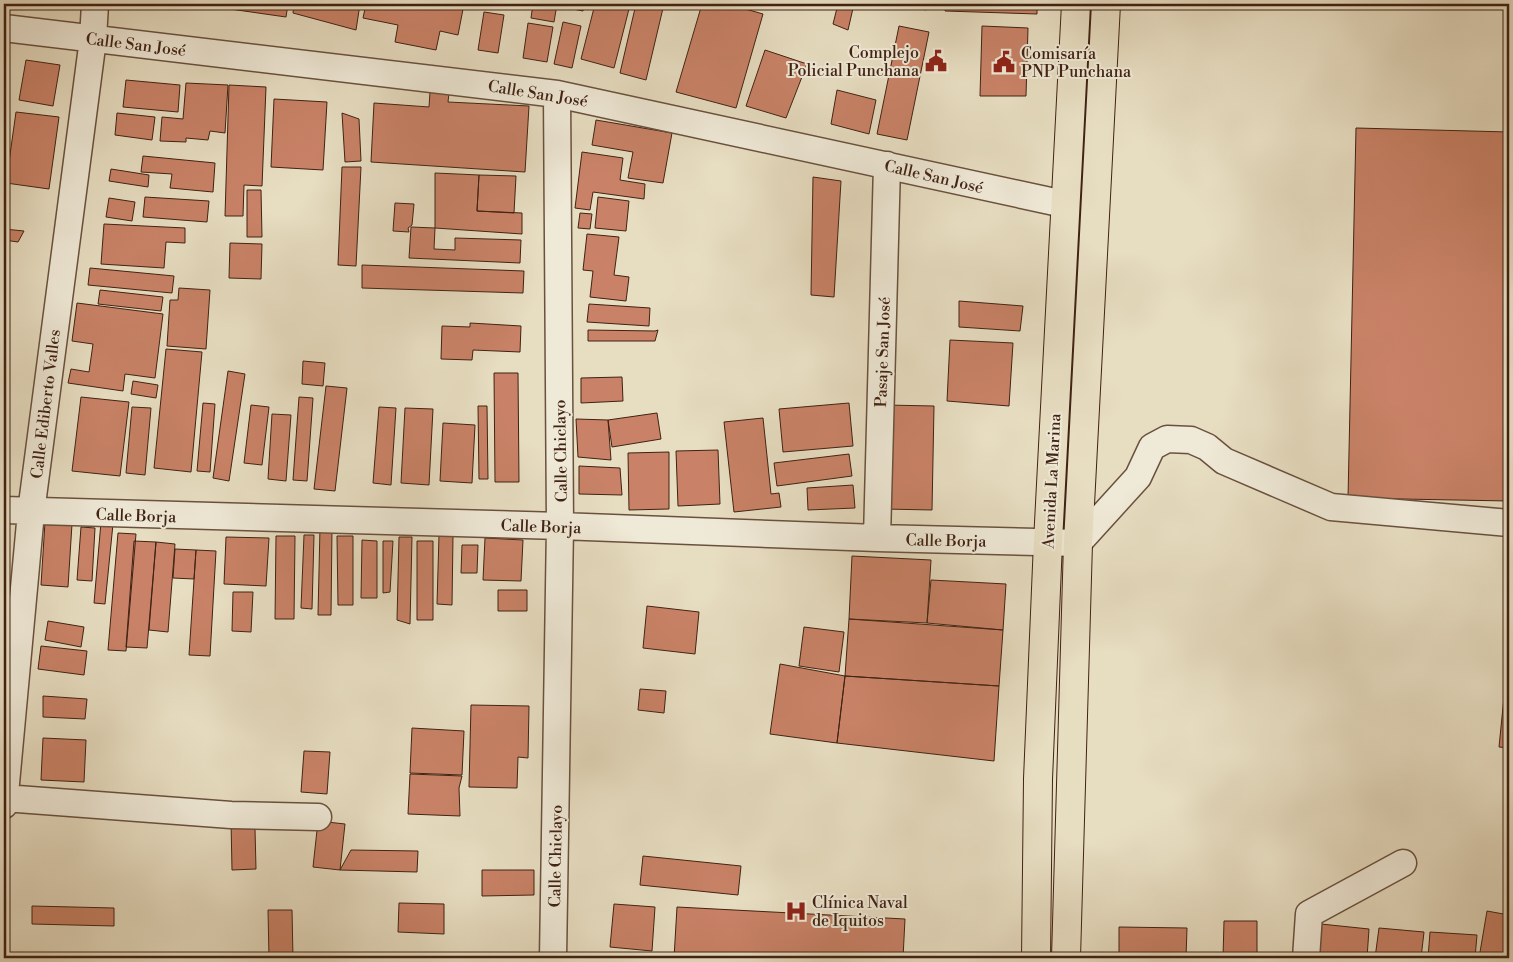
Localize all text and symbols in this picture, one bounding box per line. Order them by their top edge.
street label: Calle San José [85,29,187,61]
place label: Complejo Policial Punchana [788,43,920,81]
place label: Comisaría PNP Punchana [1021,44,1132,82]
public building icon: Complejo Policial Punchana [923,48,949,74]
public building icon: Comisaría PNP Punchana [991,49,1017,75]
street label: Calle San José [486,76,589,112]
street label: Calle San José [882,156,985,198]
street label: Pasaje San José [871,296,895,408]
street label: Calle Ediberto Valles [27,328,65,480]
street label: Calle Chiclayo [550,399,572,503]
street label: Avenida La Marina [1038,412,1066,550]
street label: Calle Borja [95,505,178,527]
street label: Calle Borja [500,516,583,538]
street label: Calle Borja [905,530,987,552]
street label: Calle Chiclayo [545,804,567,908]
place label: Clínica Naval de Iquitos [812,893,908,931]
hospital icon: Clínica Naval de Iquitos [783,898,809,924]

